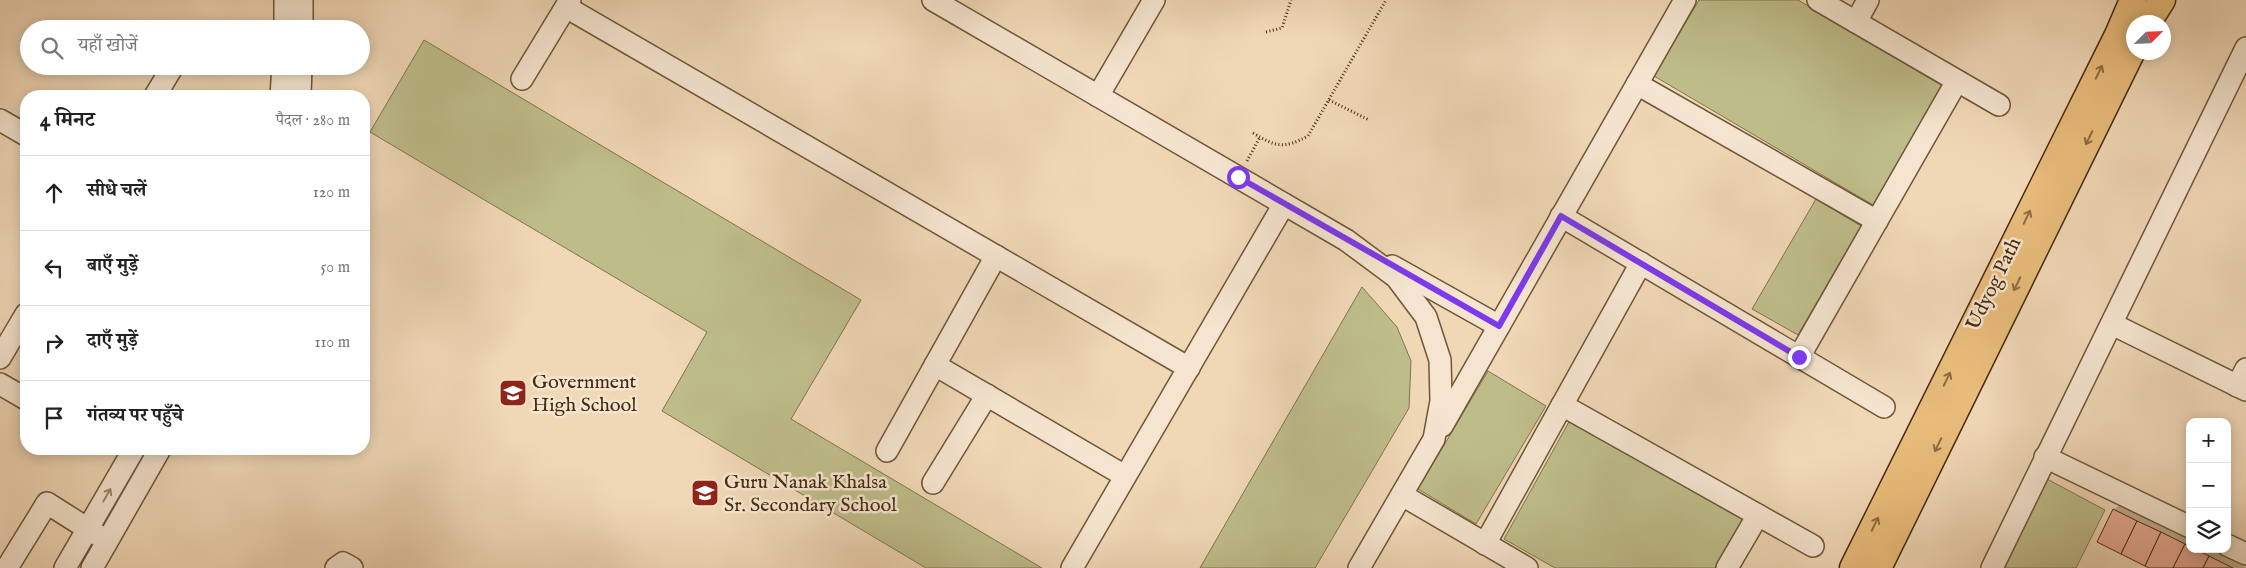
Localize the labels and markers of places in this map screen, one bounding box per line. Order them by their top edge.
place label: Government High School [532,370,637,418]
school or university icon: Government High School [498,378,528,408]
place label: Guru Nanak Khalsa Sr. Secondary School [724,470,897,518]
school or university icon: Guru Nanak Khalsa Sr. Secondary School [690,478,720,508]

